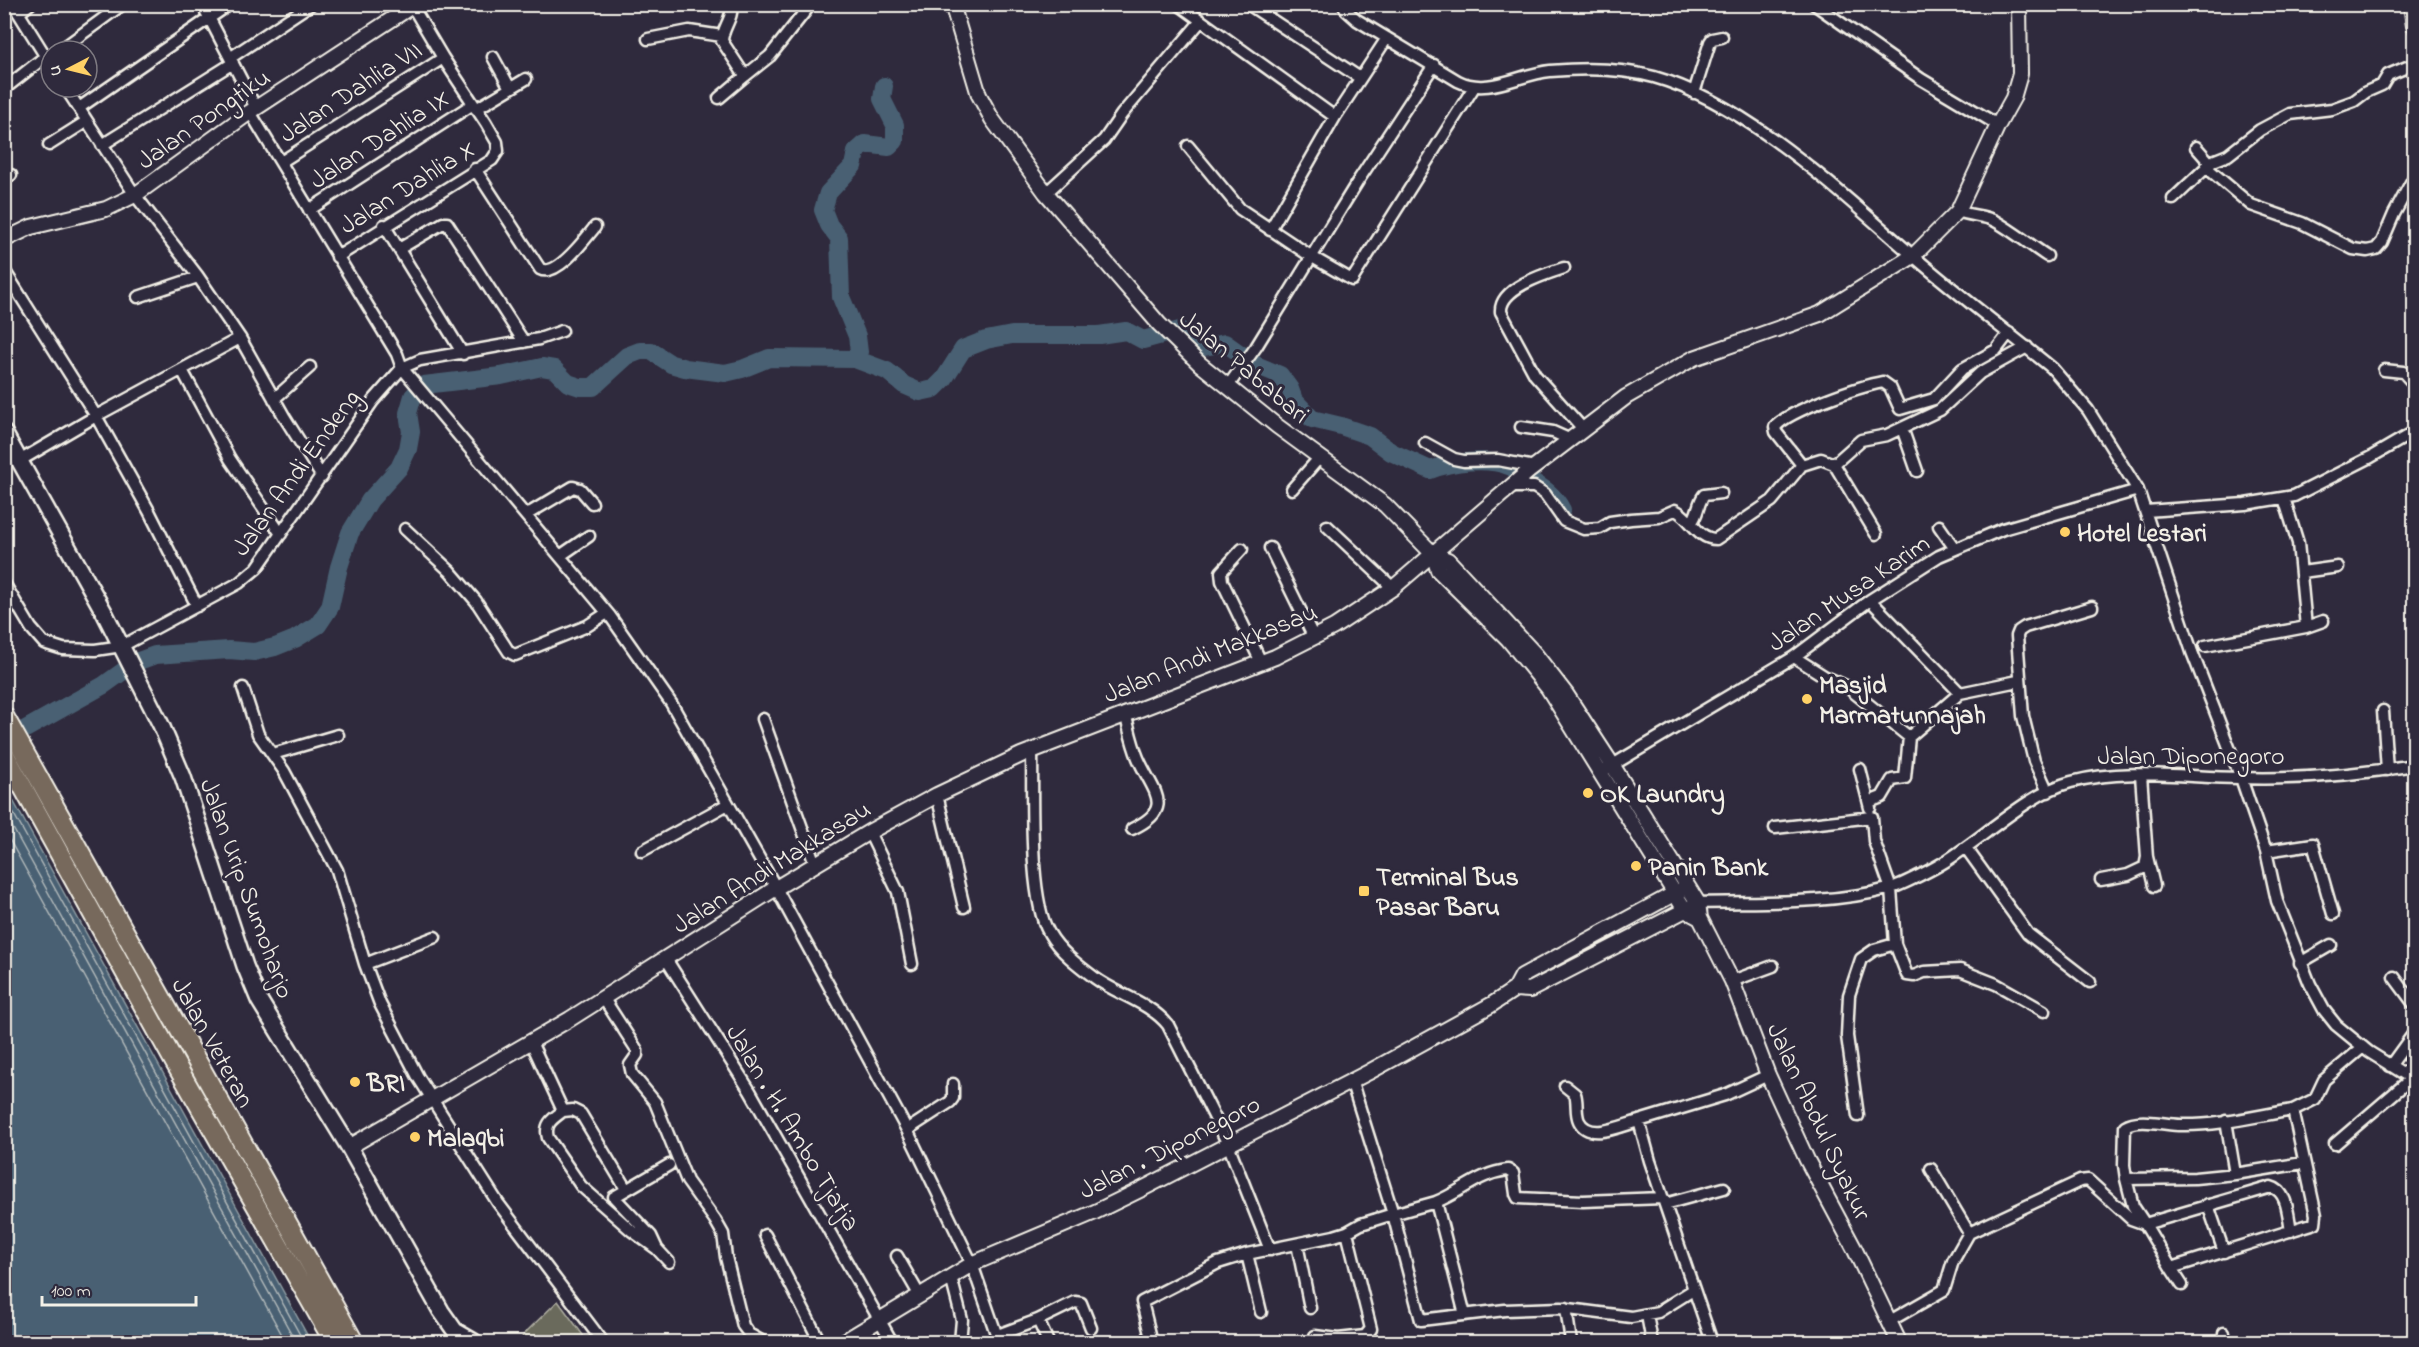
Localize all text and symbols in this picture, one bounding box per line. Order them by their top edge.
street label: Jalan Dahlia VII [273,33,431,154]
north arrow [39,39,99,99]
street label: Jalan Pongtiku [130,60,279,181]
text: U [44,64,69,77]
street label: Jalan Dahlia IX [303,81,458,200]
street label: Jalan Dahlia X [333,131,484,246]
street label: Jalan Pababari [1169,302,1317,434]
street label: Jalan Andi Endeng [224,382,371,565]
place label: Hotel Lestari [2077,516,2207,554]
marker: Hotel Lestari [2058,525,2072,539]
street label: Jalan Musa Karim [1761,526,1938,663]
street label: Jalan Andi Makkasau [1098,594,1324,715]
place label: Masjid Marmatunnajah [1819,668,1986,736]
marker: Masjid Marmatunnajah [1800,692,1814,706]
street label: Jalan Diponegoro [2097,739,2285,777]
street label: Jalan Urip Sumoharjo [188,774,303,1004]
place label: OK Laundry [1600,777,1725,815]
marker: OK Laundry [1581,786,1595,800]
street label: Jalan Andi Makkasau [666,792,879,945]
place label: Panin Bank [1648,850,1769,888]
marker: Panin Bank [1629,859,1643,873]
place label: Terminal Bus Pasar Baru [1376,860,1519,928]
marker: Terminal Bus Pasar Baru [1357,884,1371,898]
street label: Jalan Veteran [160,971,263,1115]
street label: Jalan Abdul Syakur [1755,1017,1880,1228]
street label: Jalan . H. Ambo Tjatja [715,1018,868,1239]
place label: BRI [366,1066,405,1104]
marker: BRI [348,1075,362,1089]
street label: Jalan . Diponegoro [1073,1087,1268,1211]
place label: Malaqbi [427,1121,504,1159]
marker: Malaqbi [408,1130,422,1144]
scale bar [42,1269,196,1307]
text: 100 m [51,1279,91,1305]

